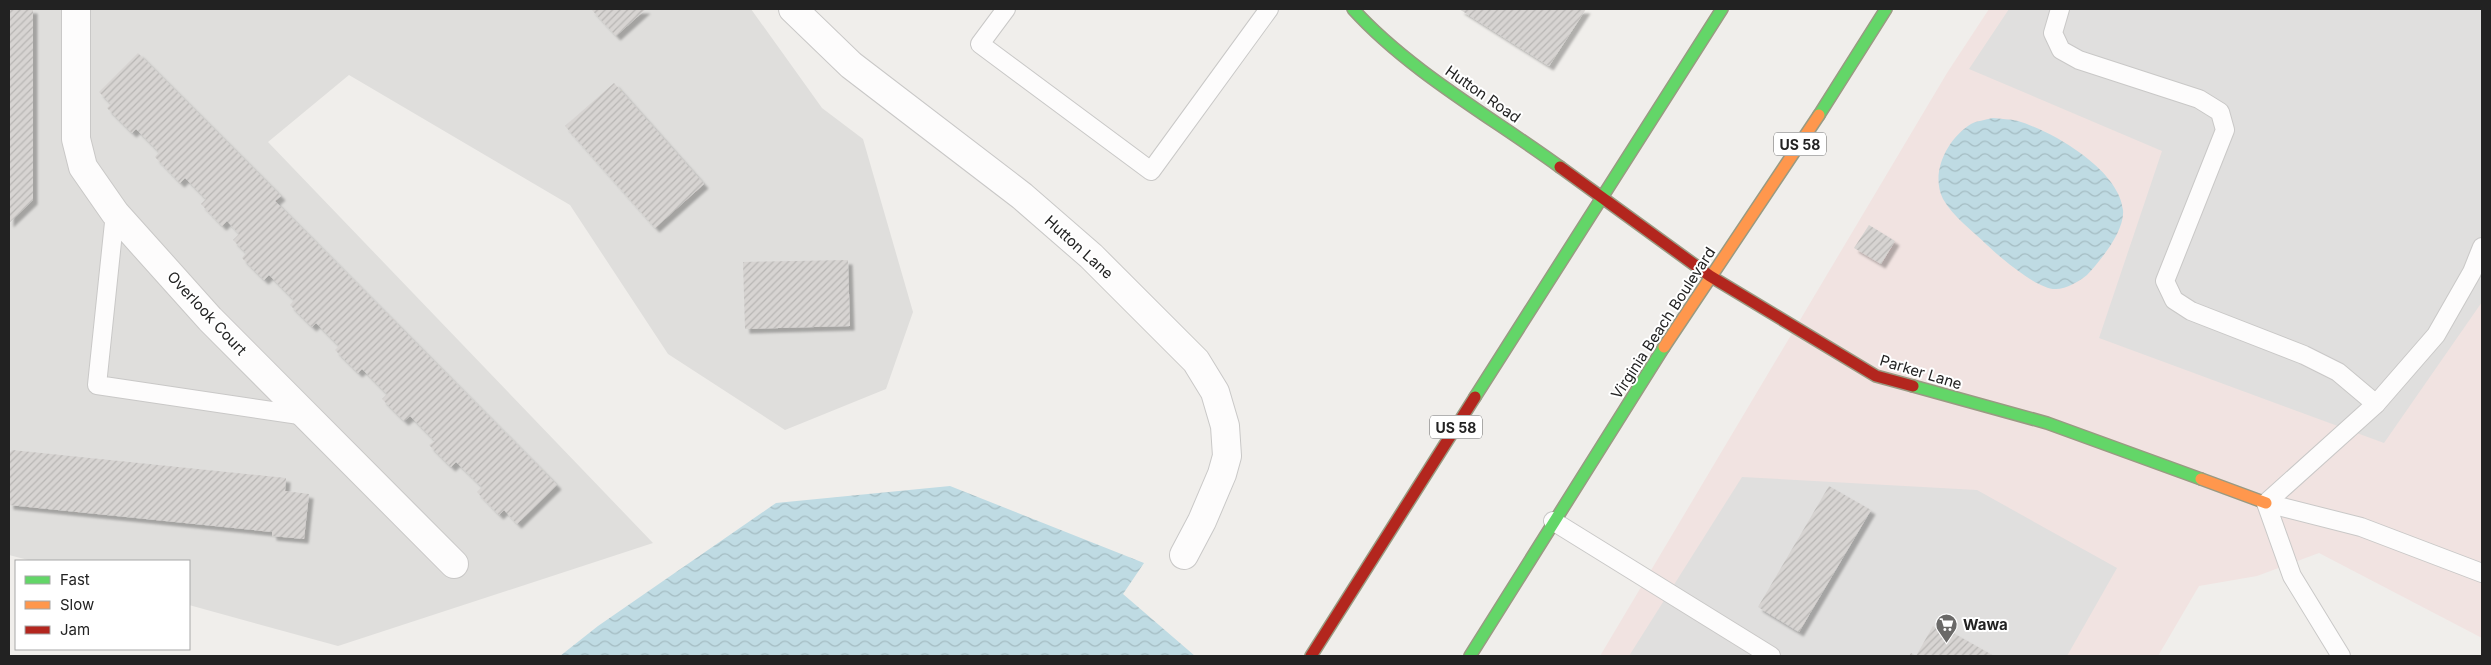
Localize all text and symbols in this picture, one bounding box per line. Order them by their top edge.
street label: Hutton Road [1442,61,1524,127]
road number: US 58 [1774,132,1826,156]
street label: Hutton Lane [1041,211,1117,283]
street label: Virginia Beach Boulevard [1607,243,1719,403]
street label: Overlook Court [163,267,251,359]
street label: Parker Lane [1878,351,1964,393]
road number: US 58 [1430,416,1482,438]
legend [15,560,190,650]
text: Fast [60,570,90,589]
text: Slow [60,595,94,614]
supermarket icon: Wawa [1935,612,1959,643]
place label: Wawa [1963,615,2008,634]
text: Jam [60,620,90,639]

